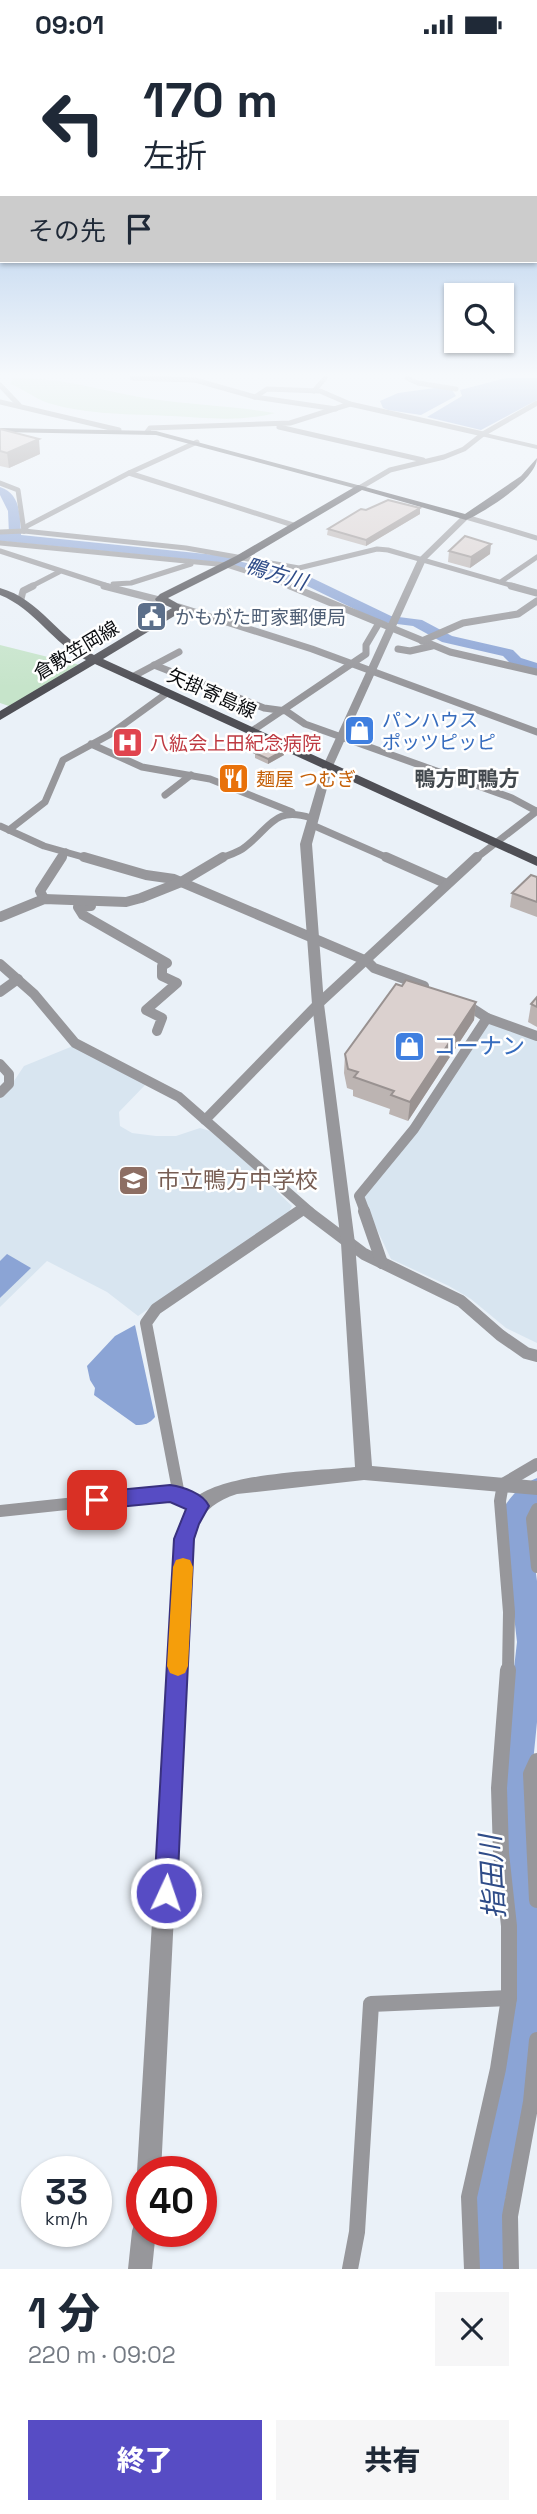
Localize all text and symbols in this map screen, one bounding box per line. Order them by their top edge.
text: 09:01 [35,8,104,42]
text: 170 m [143,69,278,131]
icon: left [28,77,119,168]
text: 左折 [143,136,207,176]
icon: arrive [120,210,158,248]
text: その先 [28,214,106,248]
map controls [444,283,514,353]
button: search [444,283,514,353]
water label: 鴨方川 [242,551,312,596]
public building icon: かもがた町家郵便局 [135,600,169,634]
place label: かもがた町家郵便局 [175,605,346,630]
street label: 倉敷笠岡線 [29,615,123,686]
street label: 矢掛寄島線 [163,663,260,724]
place label: パンハウス ポッツピッピ [382,708,496,755]
shop icon: パンハウス ポッツピッピ [342,714,376,748]
hospital icon: 八紘会上田紀念病院 [110,726,144,760]
place label: 八紘会上田紀念病院 [150,731,321,756]
restaurant icon: 麺屋 つむぎ [216,762,250,796]
district label: 鴨方町鴨方 [415,765,520,792]
place label: 麺屋 つむぎ [256,767,356,792]
shop icon: コーナン [393,1029,427,1063]
place label: コーナン [433,1031,525,1061]
school or university icon: 市立鴨方中学校 [117,1163,151,1197]
place label: 市立鴨方中学校 [157,1165,318,1195]
pin [67,1470,127,1530]
icon: arrive [78,1481,116,1519]
water label: 指田川 [472,1831,512,1920]
position arrow [129,1856,203,1930]
speed limit sign: 40 [126,2156,217,2247]
text: 33 [45,2170,88,2214]
text: km/h [45,2207,88,2230]
text: 1 分 [28,2287,100,2340]
button: close [435,2292,509,2366]
text: 220 m · 09:02 [28,2340,176,2370]
button: 終了 [28,2420,262,2500]
button: 共有 [276,2420,509,2500]

